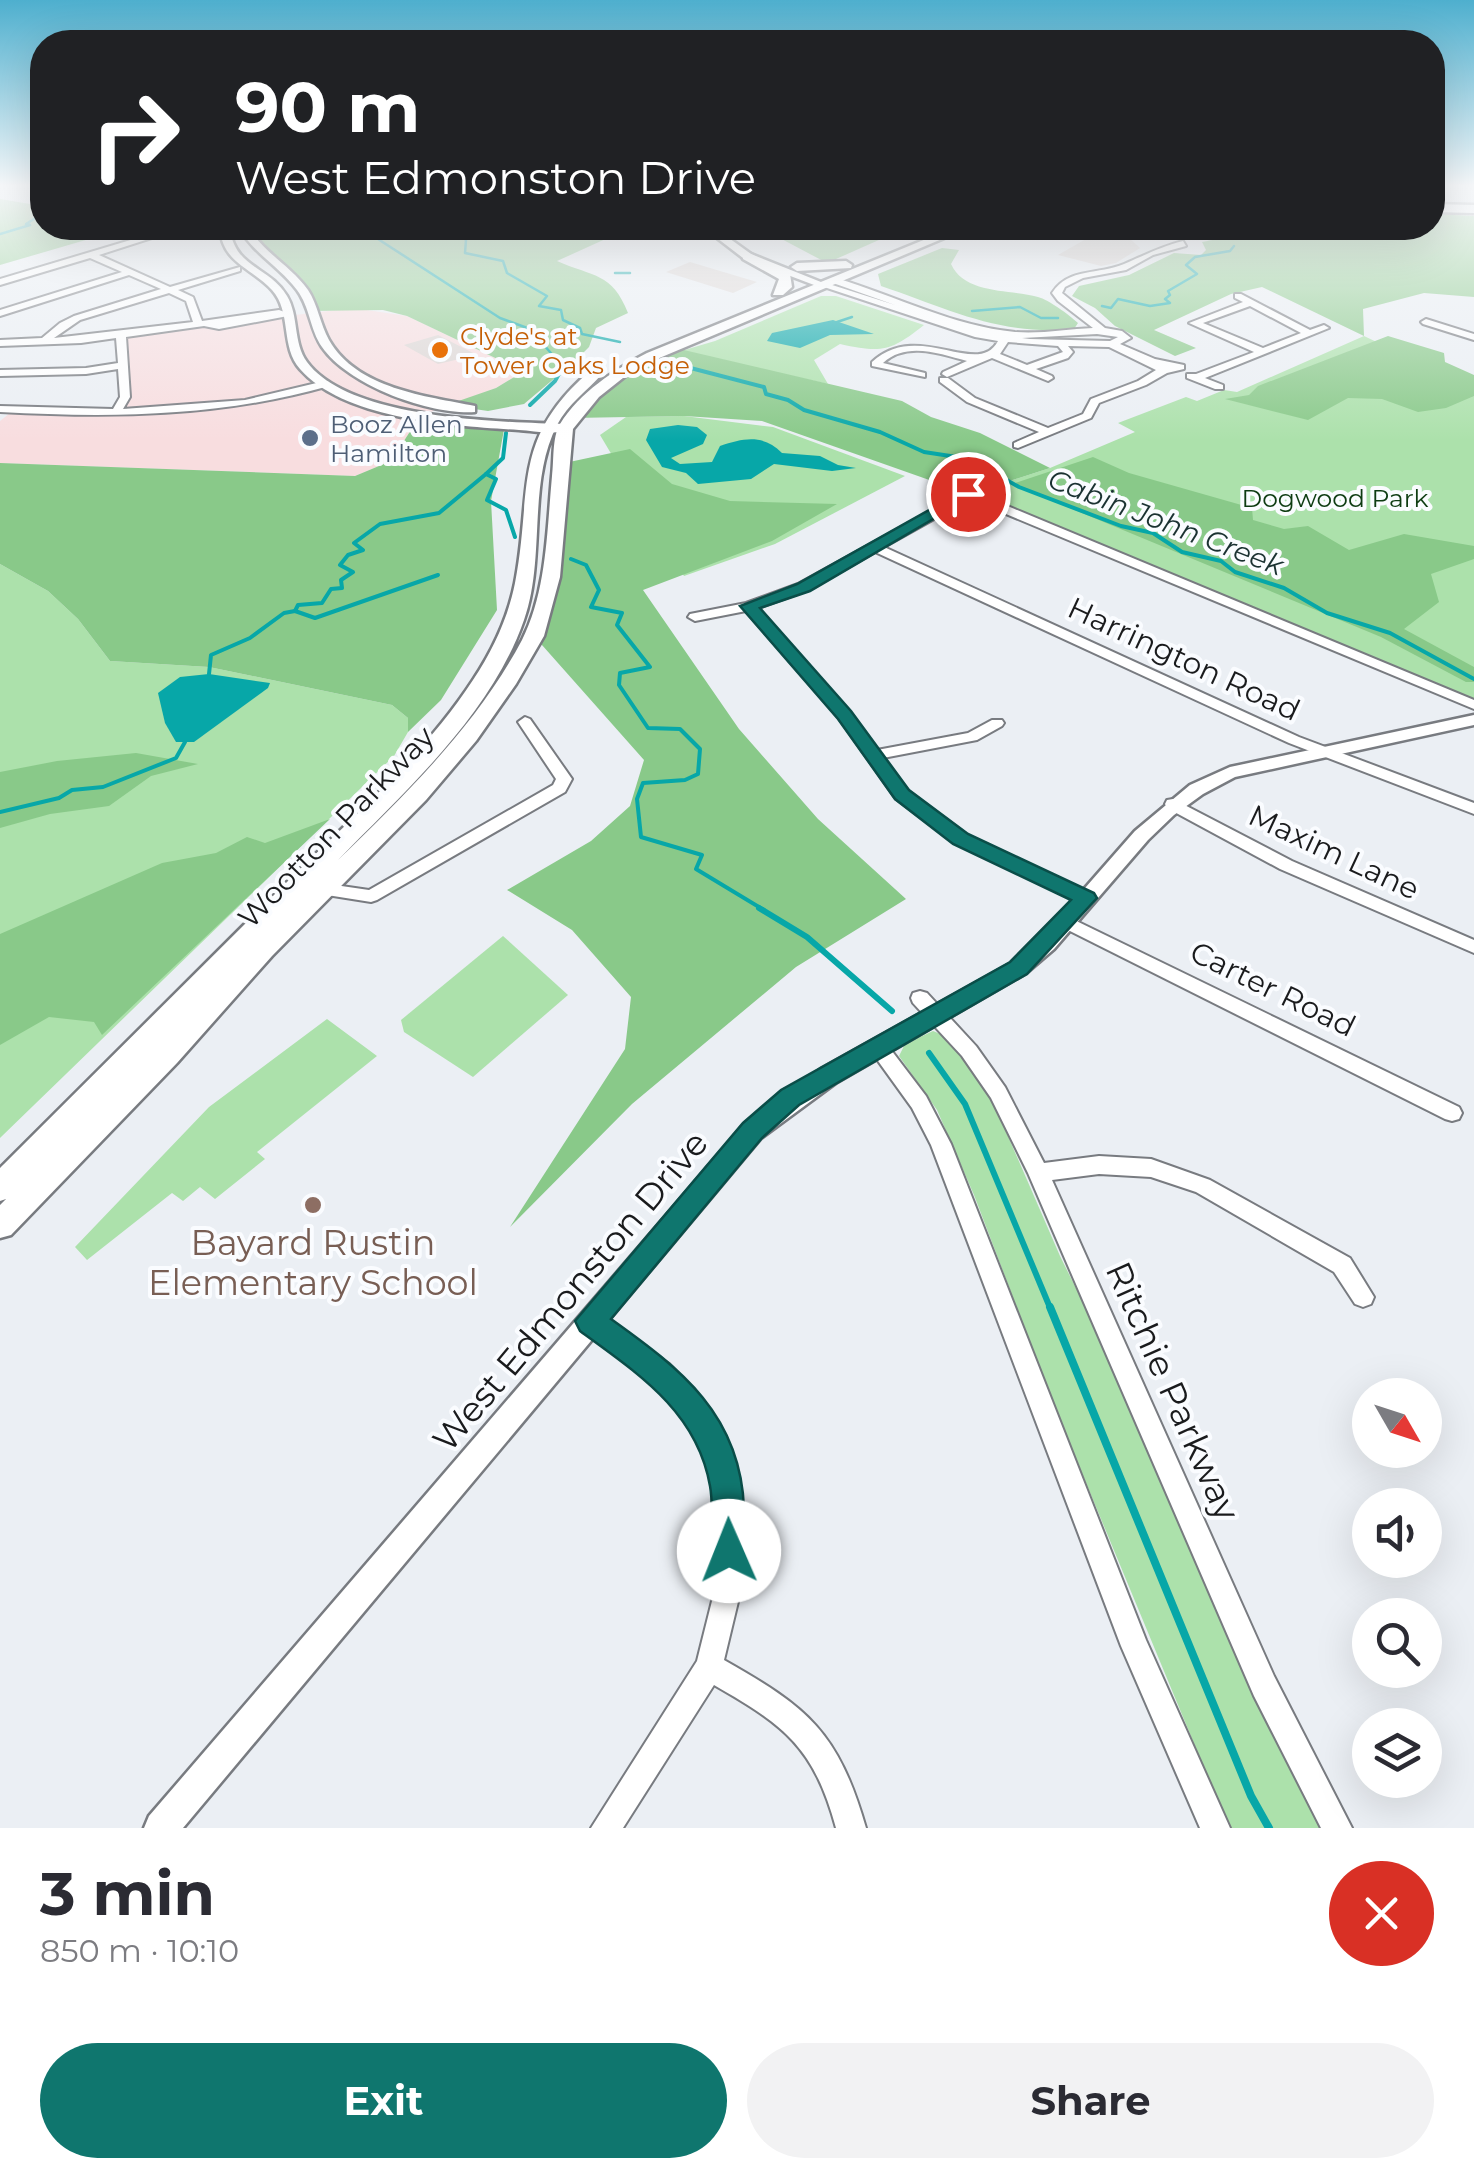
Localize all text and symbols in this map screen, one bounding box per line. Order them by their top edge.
text: 90 m [235,64,420,150]
icon: right [70,70,200,200]
text: West Edmonston Drive [235,150,756,205]
place label: Clyde's at Tower Oaks Lodge [460,321,690,380]
marker: Clyde's at Tower Oaks Lodge [429,339,451,361]
place label: Booz Allen Hamilton [330,409,463,468]
marker: Booz Allen Hamilton [299,427,321,449]
pin [926,452,1011,537]
water label: Cabin John Creek [1044,461,1290,583]
icon: arrive [941,467,996,522]
park label: Dogwood Park [1241,483,1429,513]
street label: Harrington Road [1062,589,1306,729]
street label: Wootton Parkway [230,718,442,936]
street label: Maxim Lane [1243,796,1425,908]
street label: Carter Road [1184,933,1362,1045]
street label: West Edmonston Drive [423,1122,717,1460]
marker: Bayard Rustin Elementary School [302,1194,324,1216]
place label: Bayard Rustin Elementary School [148,1221,478,1304]
street label: Ritchie Parkway [1097,1255,1249,1527]
north arrow [1352,1378,1442,1468]
map controls [1352,1378,1442,1798]
button: sound [1352,1488,1442,1578]
position arrow [677,1499,781,1603]
button: search [1352,1598,1442,1688]
button: layers [1352,1708,1442,1798]
text: 3 min [40,1857,215,1930]
button: close [1329,1861,1434,1966]
text: 850 m · 10:10 [40,1931,239,1970]
button: Exit [40,2043,727,2158]
button: Share [747,2043,1434,2158]

